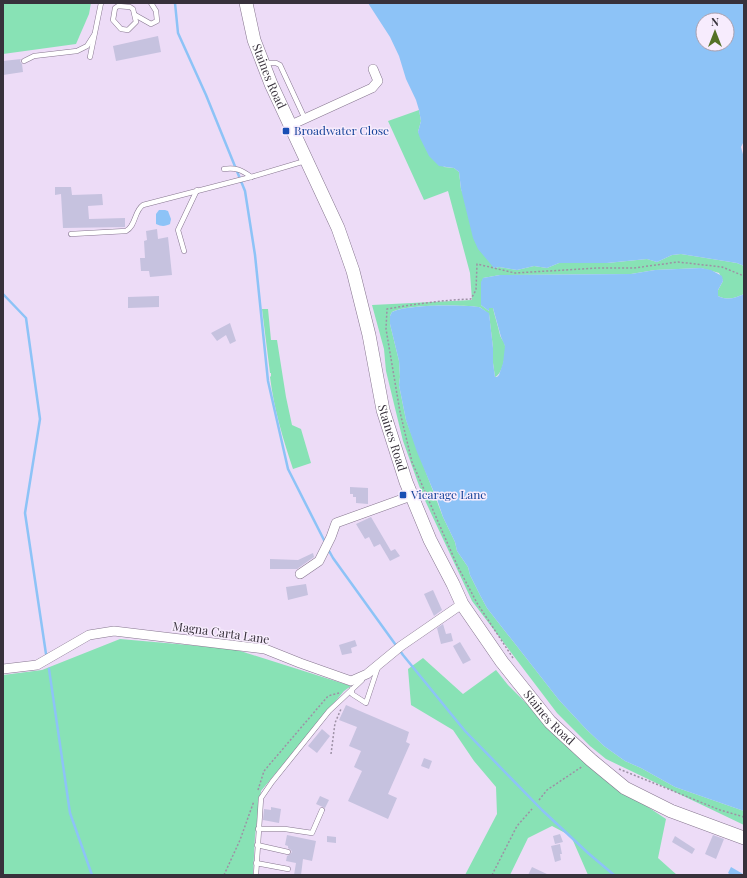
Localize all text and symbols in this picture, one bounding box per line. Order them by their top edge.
north arrow [695,12,735,52]
text: N [711,14,719,29]
street label: Staines Road [249,41,290,111]
place label: Broadwater Close [294,122,389,138]
marker: Broadwater Close [281,126,291,136]
street label: Staines Road [375,403,411,473]
place label: Vicarage Lane [410,486,486,502]
marker: Vicarage Lane [398,490,408,500]
street label: Magna Carta Lane [172,617,271,647]
street label: Staines Road [520,686,579,748]

